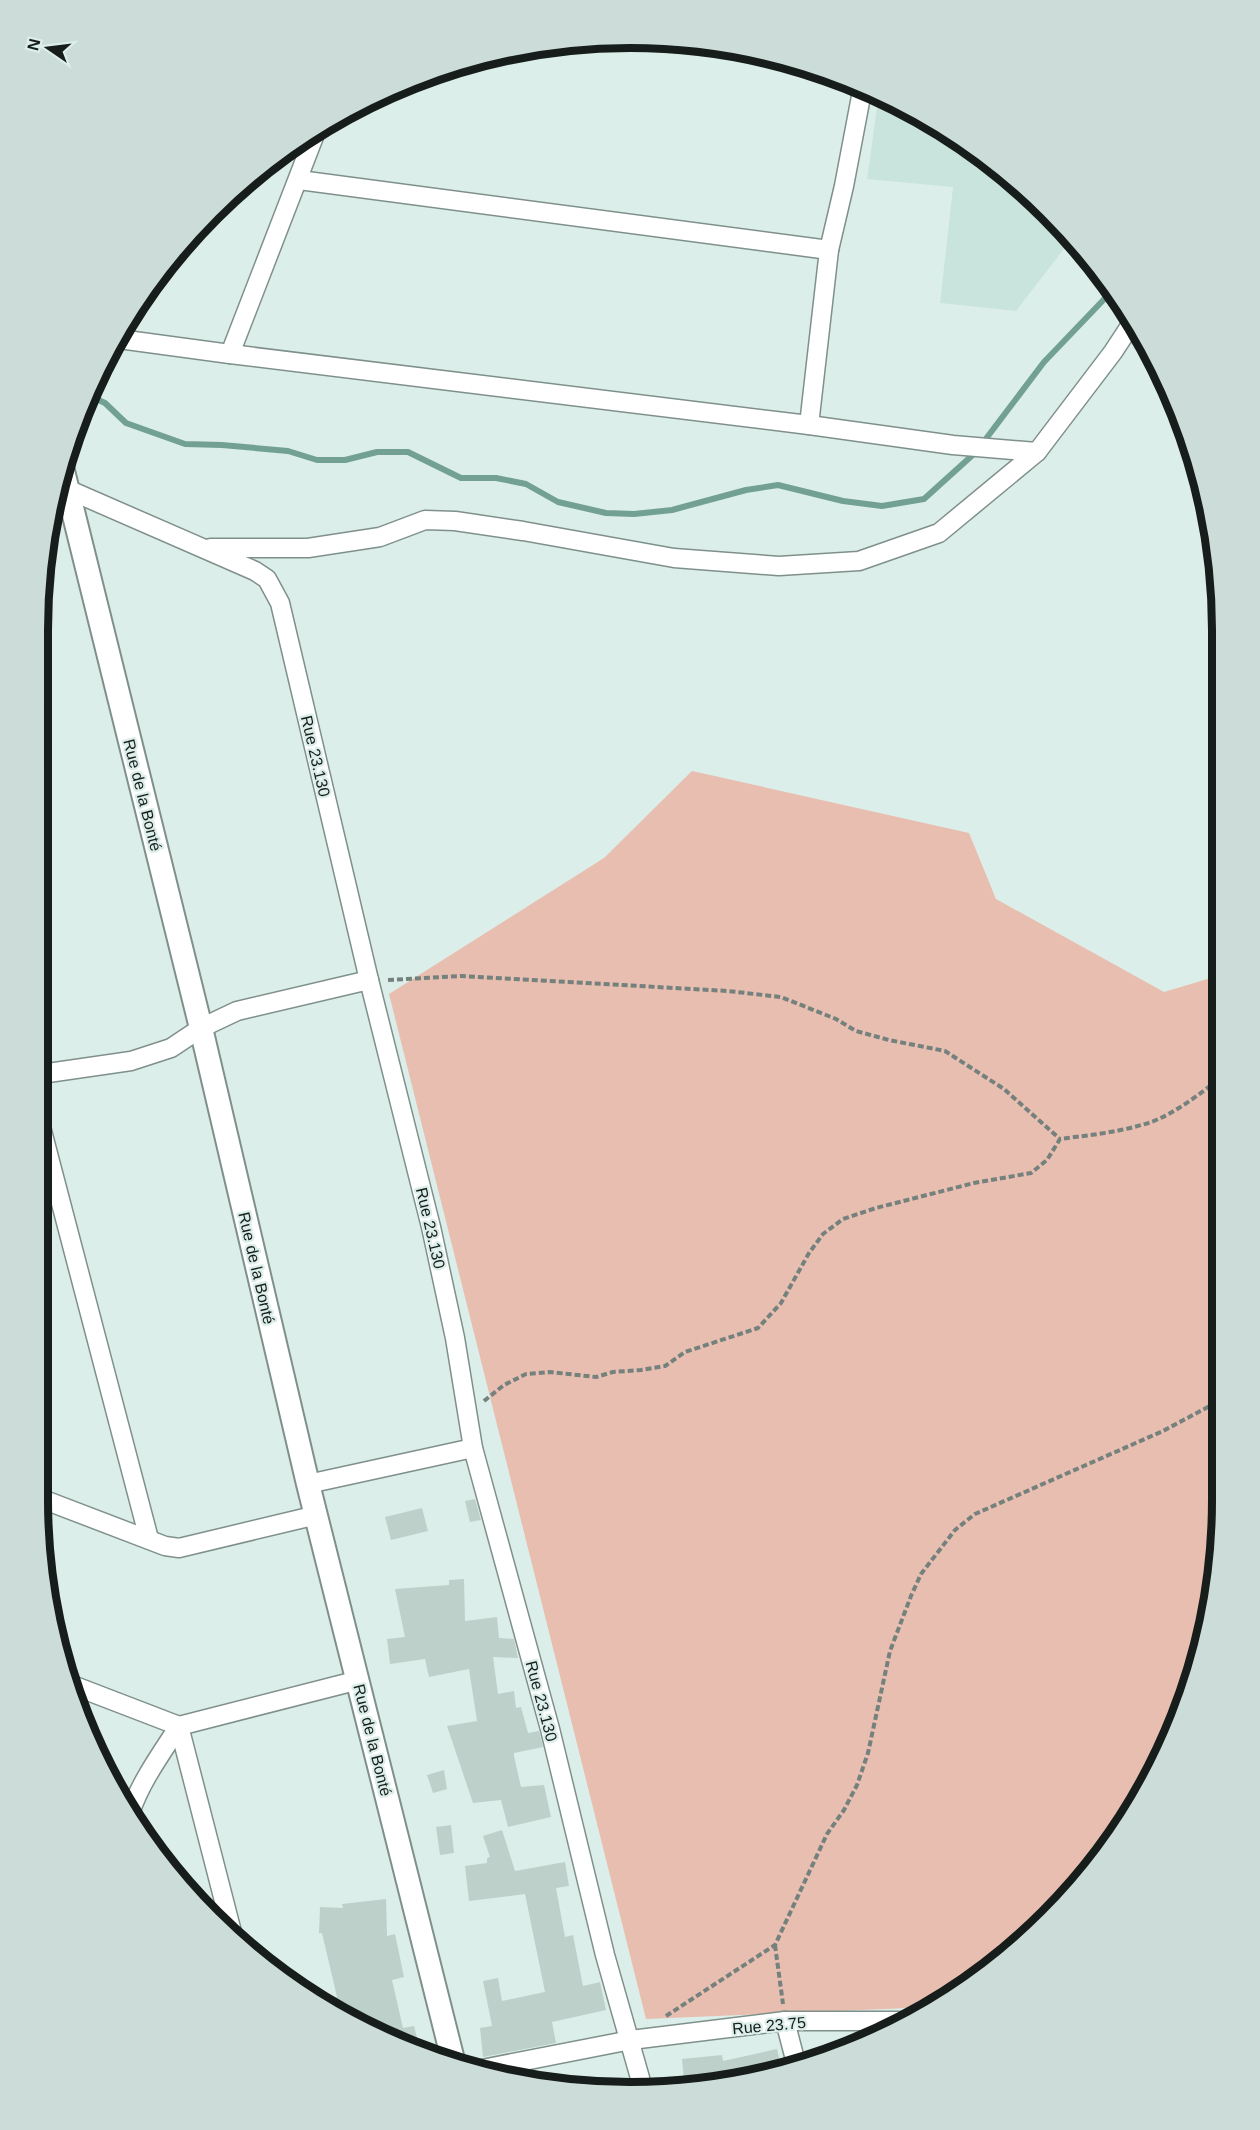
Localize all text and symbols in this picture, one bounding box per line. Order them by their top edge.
north arrow [18,18,78,78]
text: N [24,37,44,52]
street label: Rue 23.130 [298,714,333,798]
street label: Rue de la Bonté [120,737,165,853]
street label: Rue 23.130 [413,1186,448,1270]
street label: Rue de la Bonté [235,1210,278,1326]
street label: Rue 23.130 [523,1659,560,1743]
street label: Rue de la Bonté [350,1682,395,1798]
street label: Rue 23.75 [732,2014,807,2037]

